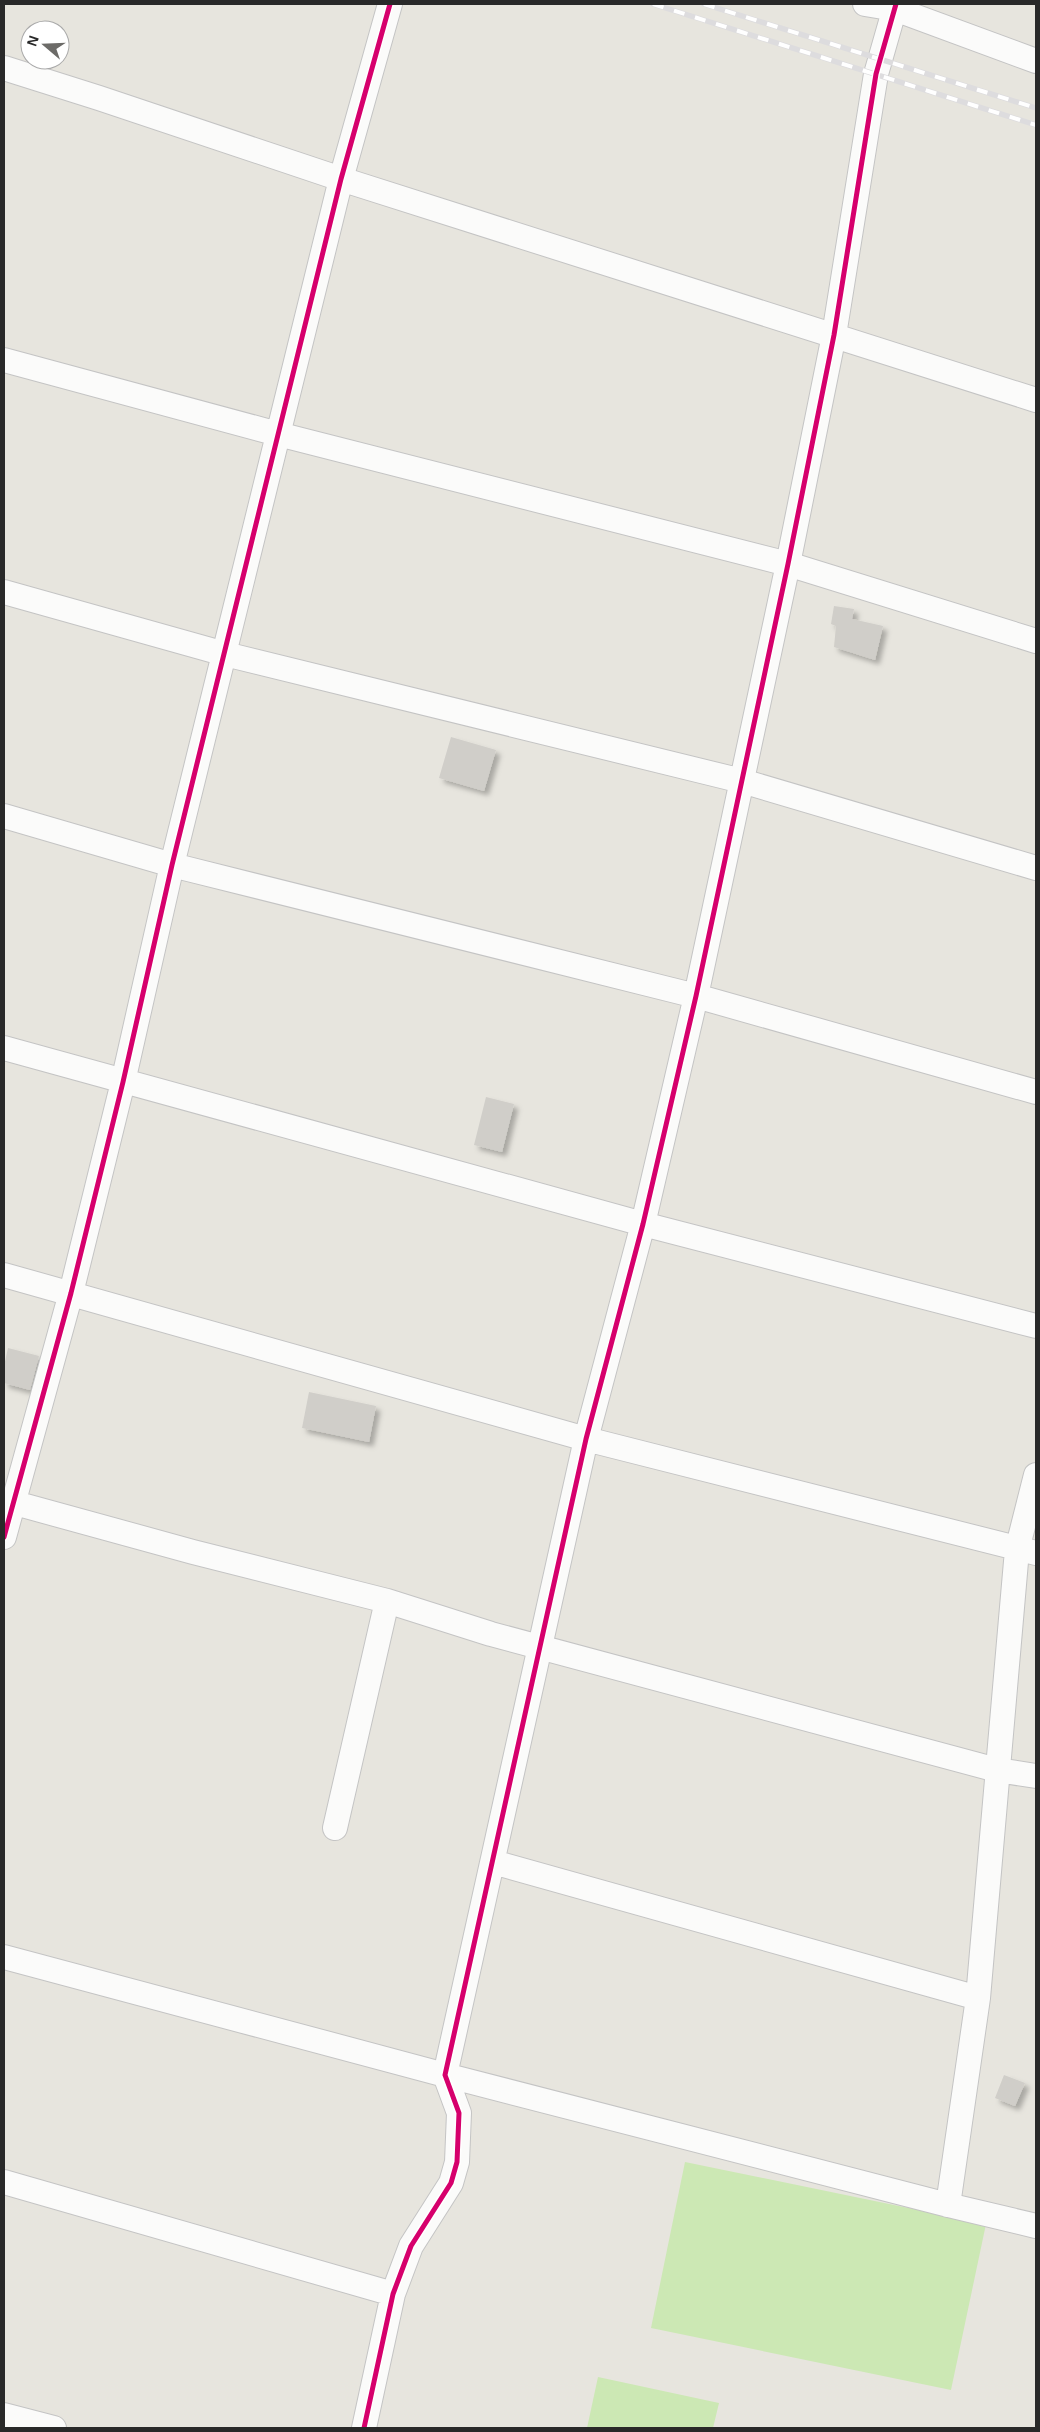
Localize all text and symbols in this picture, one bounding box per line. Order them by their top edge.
north arrow [20,20,70,70]
text: N [23,33,42,48]

